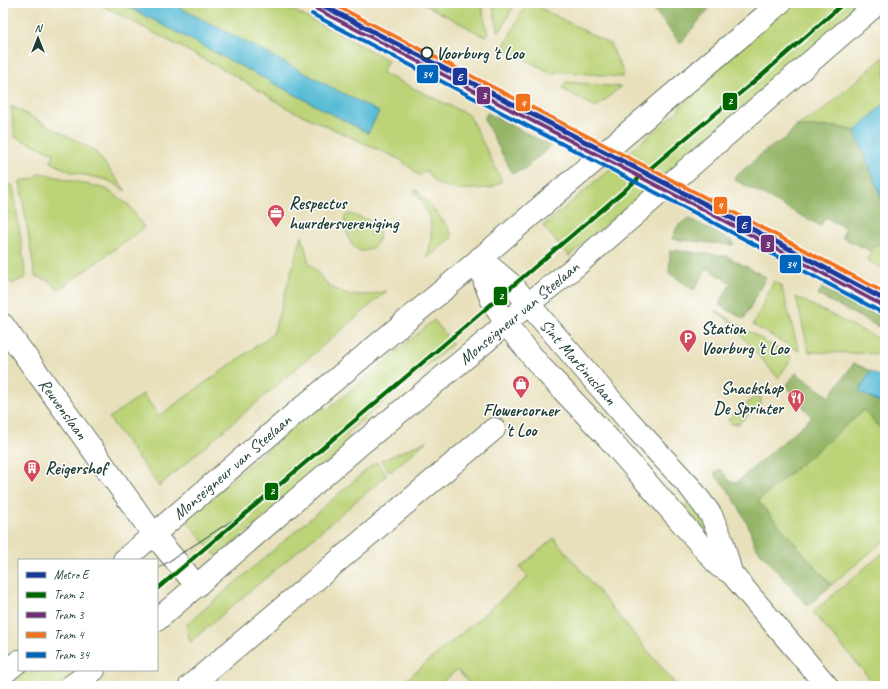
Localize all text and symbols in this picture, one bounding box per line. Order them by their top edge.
north arrow [18,18,58,58]
text: N [35,21,44,35]
place label: Voorburg 't Loo [436,43,526,64]
marker: Voorburg 't Loo [420,46,434,60]
line badge: 34 [416,64,439,84]
text: 34 [422,67,434,81]
line badge: E [452,67,468,86]
text: E [457,70,465,84]
line badge: 3 [476,86,491,105]
text: 3 [482,88,488,102]
line badge: 2 [722,92,738,111]
line badge: 4 [515,93,531,112]
text: 2 [728,94,734,108]
text: 4 [521,96,528,110]
place label: Respectus huurdersvereniging [289,193,400,234]
line badge: 4 [713,196,728,215]
text: 4 [718,198,725,212]
office icon: Respectus huurdersvereniging [266,203,286,228]
line badge: E [736,215,752,234]
text: E [741,218,749,232]
line badge: 3 [760,234,775,253]
text: 3 [765,237,771,251]
line badge: 34 [779,254,802,274]
street label: Monseigneur van Steelaan [455,256,584,369]
text: 34 [786,257,798,271]
line badge: 2 [493,286,508,306]
text: 2 [499,289,505,303]
street label: Sint Martinuslaan [535,315,621,410]
place label: Station Voorburg 't Loo [701,318,791,359]
parking icon: Station Voorburg 't Loo [678,328,698,353]
street label: Reuvenslaan [34,374,92,444]
shop icon: Flowercorner 't Loo [511,374,531,399]
place label: Snackshop De Sprinter [714,378,785,419]
restaurant icon: Snackshop De Sprinter [786,388,806,413]
place label: Flowercorner 't Loo [483,400,561,441]
street label: Monseigneur van Steelaan [168,409,297,524]
building icon: Reigershof [22,458,42,483]
place label: Reigershof [45,458,110,479]
line badge: 2 [264,482,279,501]
text: 2 [270,484,276,498]
legend [18,559,158,671]
text: Metro E [54,567,90,583]
text: Tram 2 [54,587,85,603]
text: Tram 3 [54,607,85,623]
text: Tram 4 [54,627,85,643]
text: Tram 34 [54,647,91,663]

